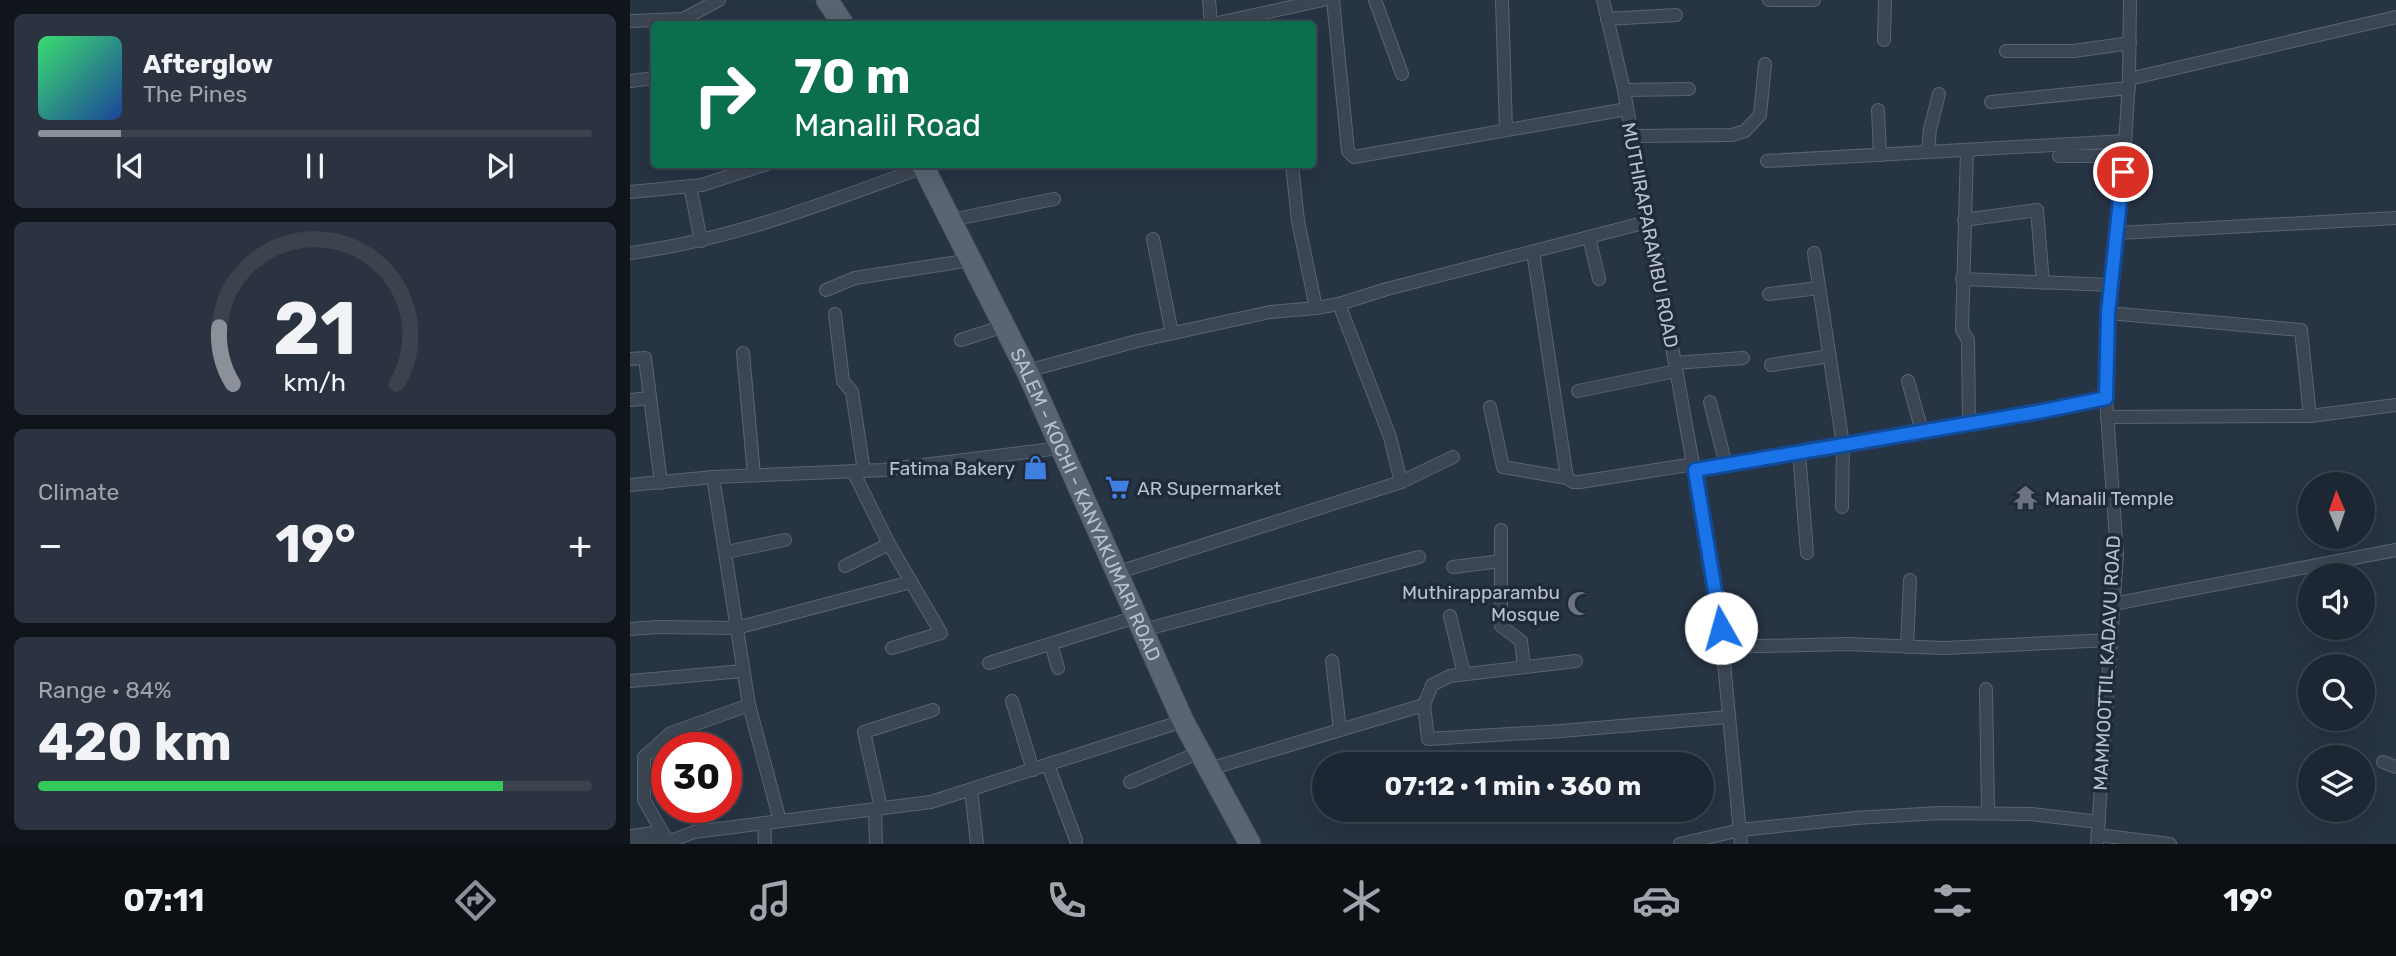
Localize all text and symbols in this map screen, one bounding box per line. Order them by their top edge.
text: 70 m [794,47,911,105]
text: Afterglow [143,49,273,80]
icon: right [679,49,770,140]
text: The Pines [143,80,247,108]
text: Manalil Road [794,106,981,144]
street label: MUTHIRAPARAMBU ROAD [1617,120,1683,350]
pin [2093,142,2153,202]
icon: previous [111,147,149,185]
icon: pause [296,147,334,185]
icon: next [481,147,519,185]
icon: arrive [2104,153,2142,191]
text: 21 [273,287,357,373]
street label: SALEM - KOCHI - KANYAKUMARI ROAD [1006,344,1166,664]
text: km/h [284,368,346,397]
shop icon: Fatima Bakery [1021,454,1049,482]
place label: Fatima Bakery [889,457,1015,480]
north arrow [2298,472,2375,550]
map controls [2298,472,2375,822]
supermarket icon: AR Supermarket [1103,474,1131,502]
place label: AR Supermarket [1137,477,1282,500]
text: Climate [38,478,119,506]
temple icon: Manalil Temple [2011,484,2039,512]
place label: Manalil Temple [2045,487,2174,510]
text: 19° [275,513,356,575]
text: − [38,522,63,568]
text: + [568,522,592,568]
street label: MAMMOOTTIL KADAVU ROAD [2089,535,2125,791]
button: sound [2298,563,2375,640]
place label: Muthirapparambu Mosque [1402,581,1560,626]
mosque icon: Muthirapparambu Mosque [1566,589,1594,617]
position arrow [1684,591,1758,665]
button: search [2298,654,2375,731]
text: Range · 84% [38,676,172,704]
text: 420 km [38,711,232,773]
speed limit sign: 30 [651,732,742,823]
button: layers [2298,745,2375,822]
text: 07:12 · 1 min · 360 m [1385,771,1641,802]
icon: directions [451,876,500,925]
icon: music [746,876,795,925]
icon: phone [1042,876,1091,925]
icon: climate [1337,876,1386,925]
icon: car [1632,876,1681,925]
icon: filters [1928,876,1977,925]
text: 07:11 [123,881,204,919]
text: 19° [2223,881,2273,919]

